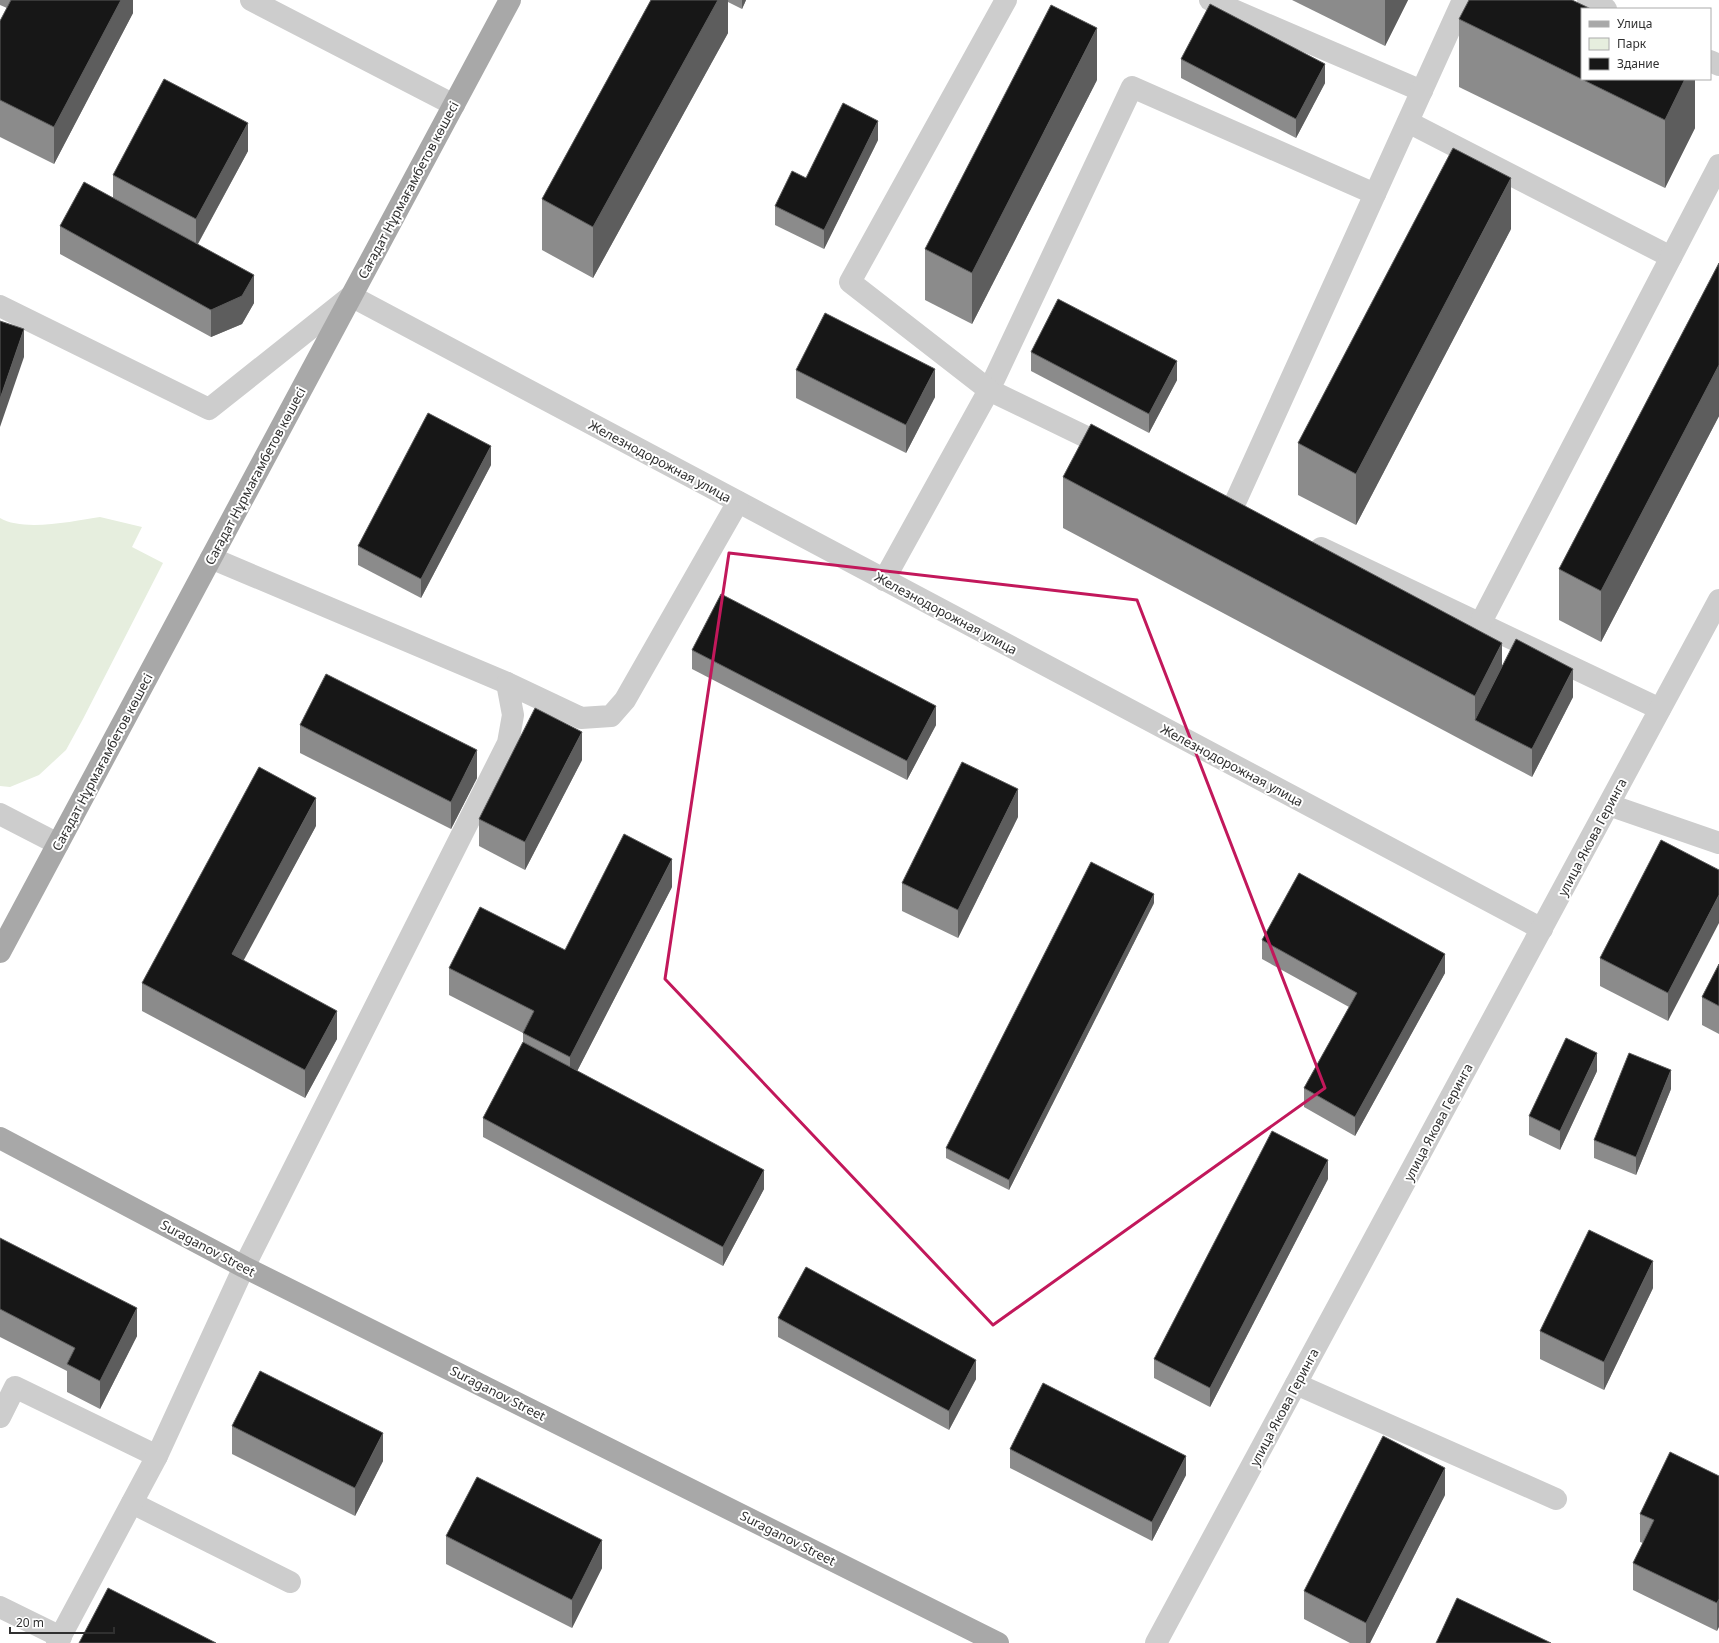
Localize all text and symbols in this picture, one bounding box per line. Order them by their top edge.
legend [1581,8,1711,80]
text: Улица [1617,15,1652,32]
text: Парк [1617,35,1647,52]
text: Здание [1617,55,1660,72]
street label: Сағадат Нұрмағамбетов көшесі [353,98,463,282]
street label: Сағадат Нұрмағамбетов көшесі [200,384,310,568]
street label: Железнодорожная улица [585,416,735,506]
street label: Железнодорожная улица [871,568,1021,658]
street label: Сағадат Нұрмағамбетов көшесі [47,670,157,854]
street label: Железнодорожная улица [1157,720,1307,810]
street label: улица Якова Геринга [1553,775,1631,899]
street label: улица Якова Геринга [1399,1060,1477,1184]
street label: Suraganov Street [158,1215,259,1281]
street label: улица Якова Геринга [1245,1345,1323,1469]
street label: Suraganov Street [447,1361,549,1425]
street label: Suraganov Street [737,1506,839,1570]
scale bar [10,1609,114,1635]
text: 20 m [16,1614,44,1631]

